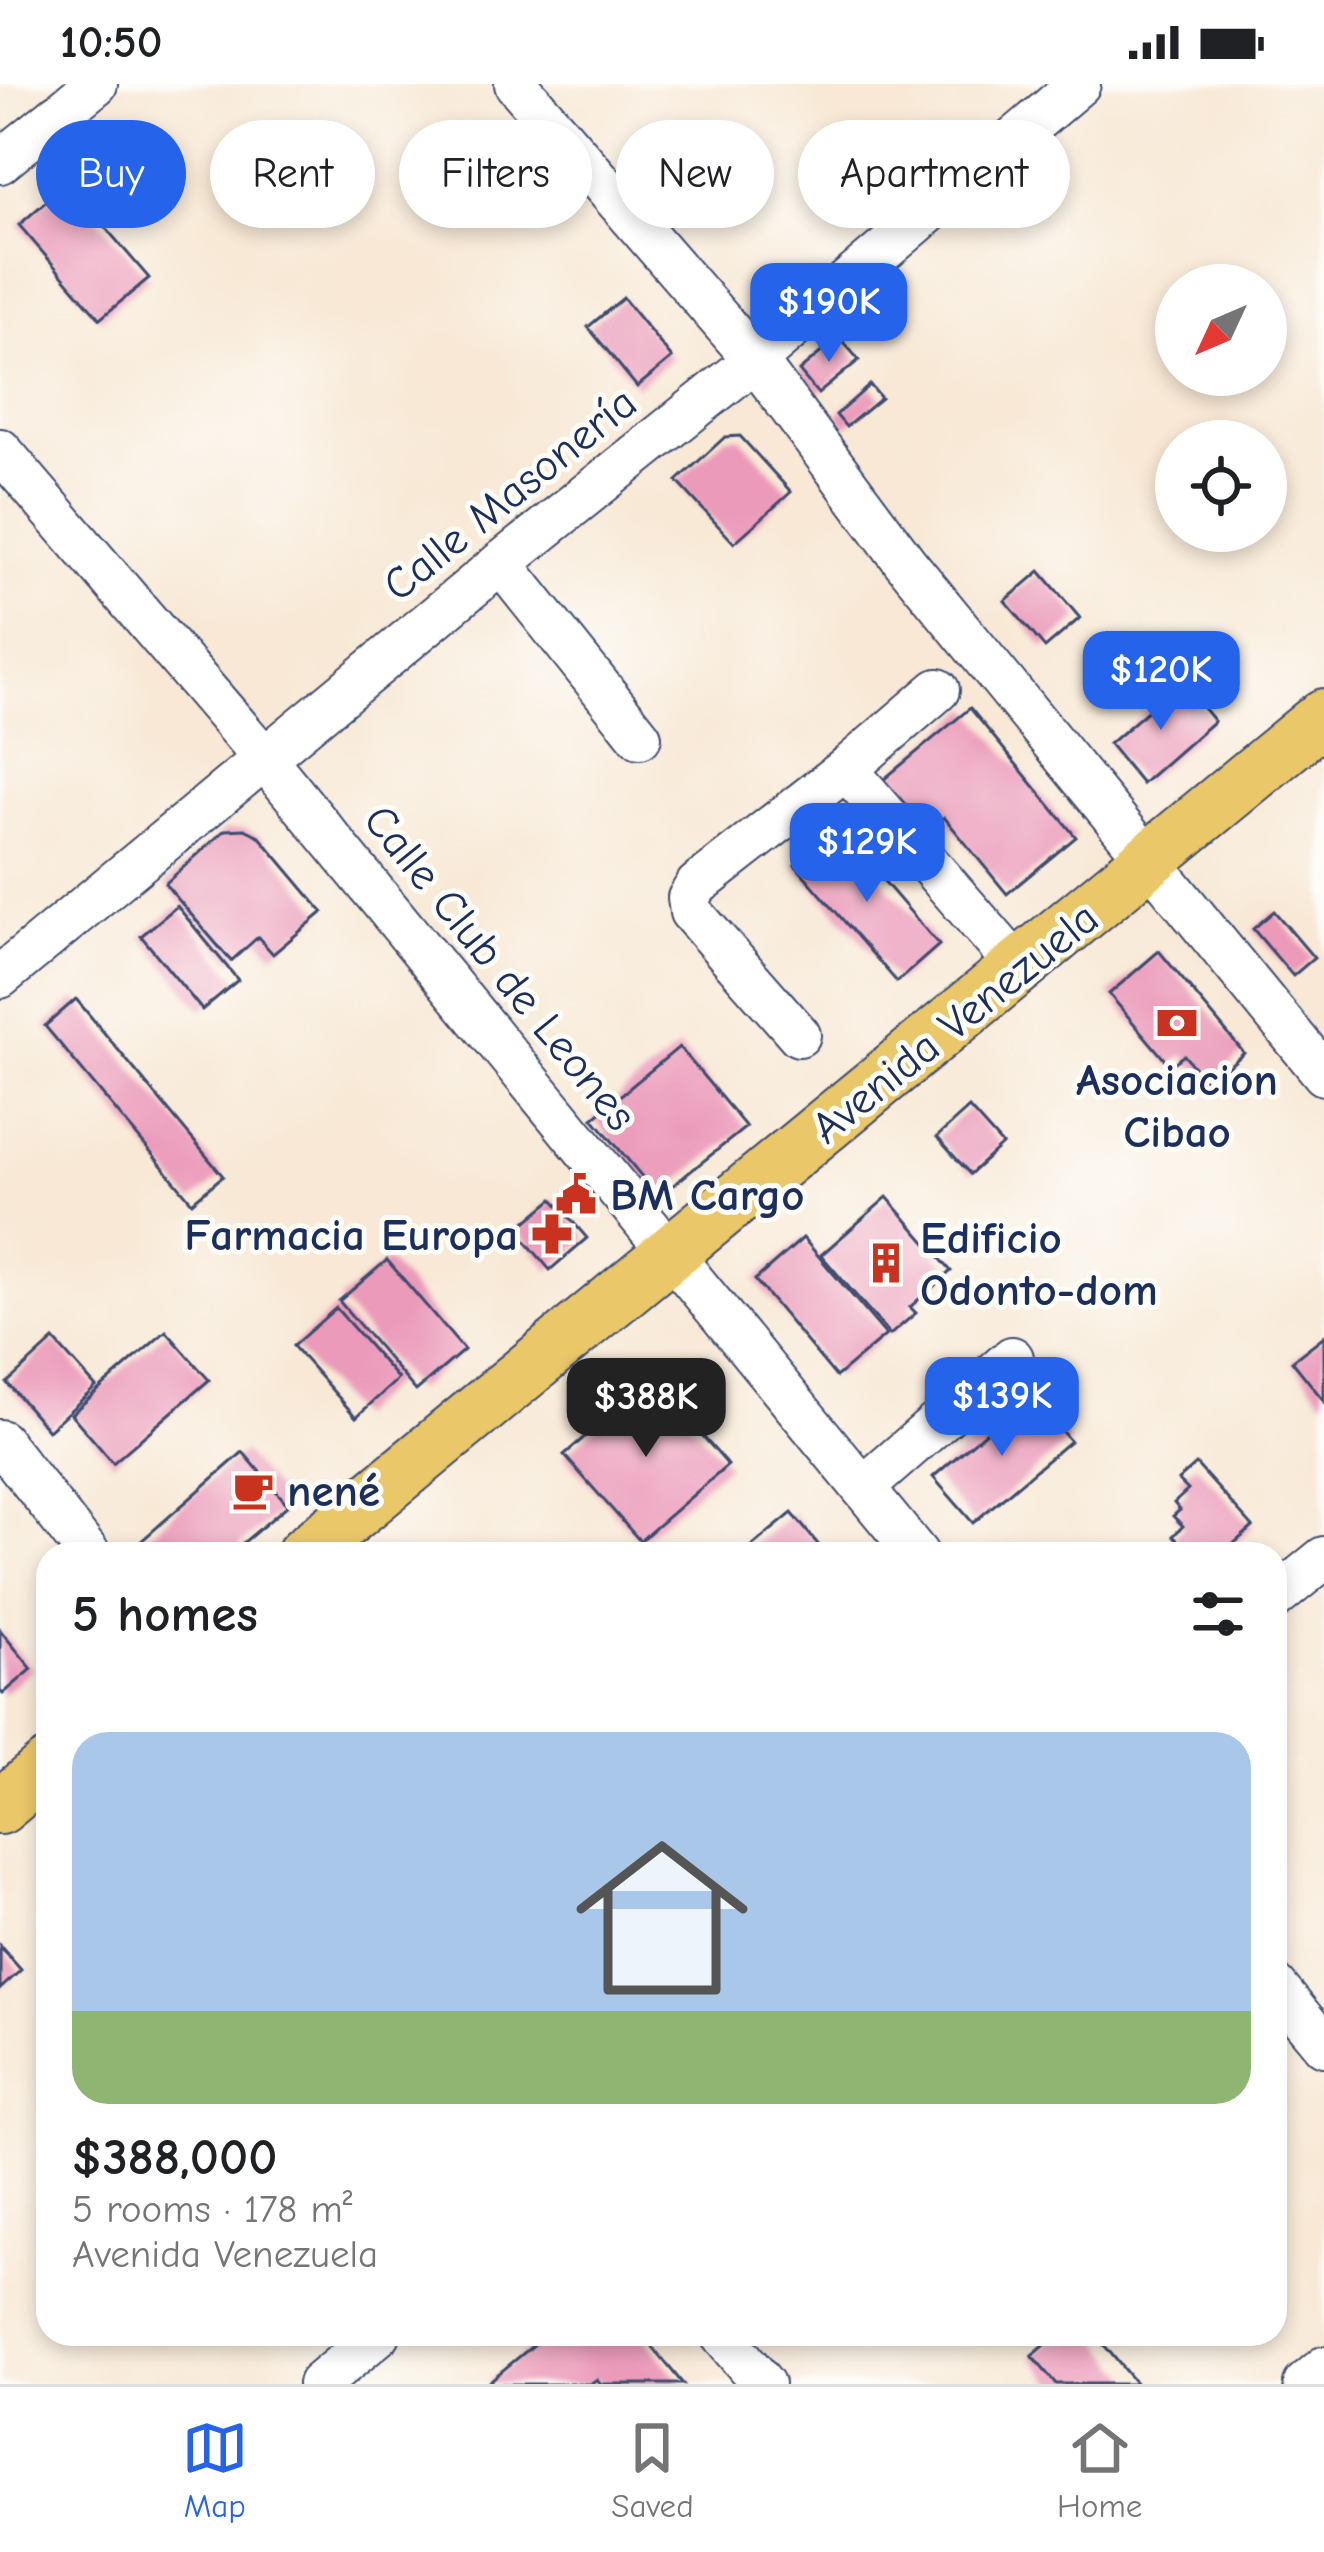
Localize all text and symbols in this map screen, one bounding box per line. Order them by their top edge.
text: 10:50 [60,16,162,68]
chip: Buy [36,120,186,228]
chip: Rent [210,120,375,228]
chip: Filters [399,120,592,228]
chip: New [616,120,774,228]
chip: Apartment [798,120,1070,228]
pin: $190K [745,263,913,365]
north arrow [1155,264,1287,396]
map controls [1155,264,1287,552]
text: $190K [777,279,881,324]
street label: Calle Masonería [373,376,647,612]
button: locate [1155,420,1287,552]
pin: $120K [1077,631,1245,733]
text: $120K [1110,647,1212,692]
street label: Calle Club de Leones [353,795,647,1141]
pin: $129K [783,803,951,905]
text: $129K [817,819,917,864]
street label: Avenida Venezuela [801,891,1108,1154]
bank icon: Asociacion Cibao [1154,1000,1200,1046]
place label: Asociacion Cibao [1076,1054,1278,1158]
place label: BM Cargo [610,1169,804,1221]
public building icon: BM Cargo [553,1171,599,1217]
place label: Farmacia Europa [184,1209,518,1261]
pharmacy icon: Farmacia Europa [529,1211,575,1257]
place label: Edificio Odonto-dom [920,1212,1158,1316]
building icon: Edificio Odonto-dom [863,1240,909,1286]
pin: $139K [918,1357,1086,1459]
pin: $388K [562,1358,730,1460]
text: $139K [952,1373,1052,1418]
text: $388K [594,1374,698,1419]
place label: nené [287,1465,380,1517]
cafe icon: nené [230,1467,276,1513]
icon: filters [1185,1581,1251,1647]
text: 5 homes [72,1585,258,1644]
icon: home [554,1810,770,2026]
text: $388,000 [72,2128,277,2187]
text: 5 rooms · 178 m² [72,2187,352,2232]
text: Avenida Venezuela [72,2232,378,2277]
tab: Map [182,2415,248,2525]
tab: Saved [611,2415,694,2525]
tab: Home [1057,2415,1142,2525]

